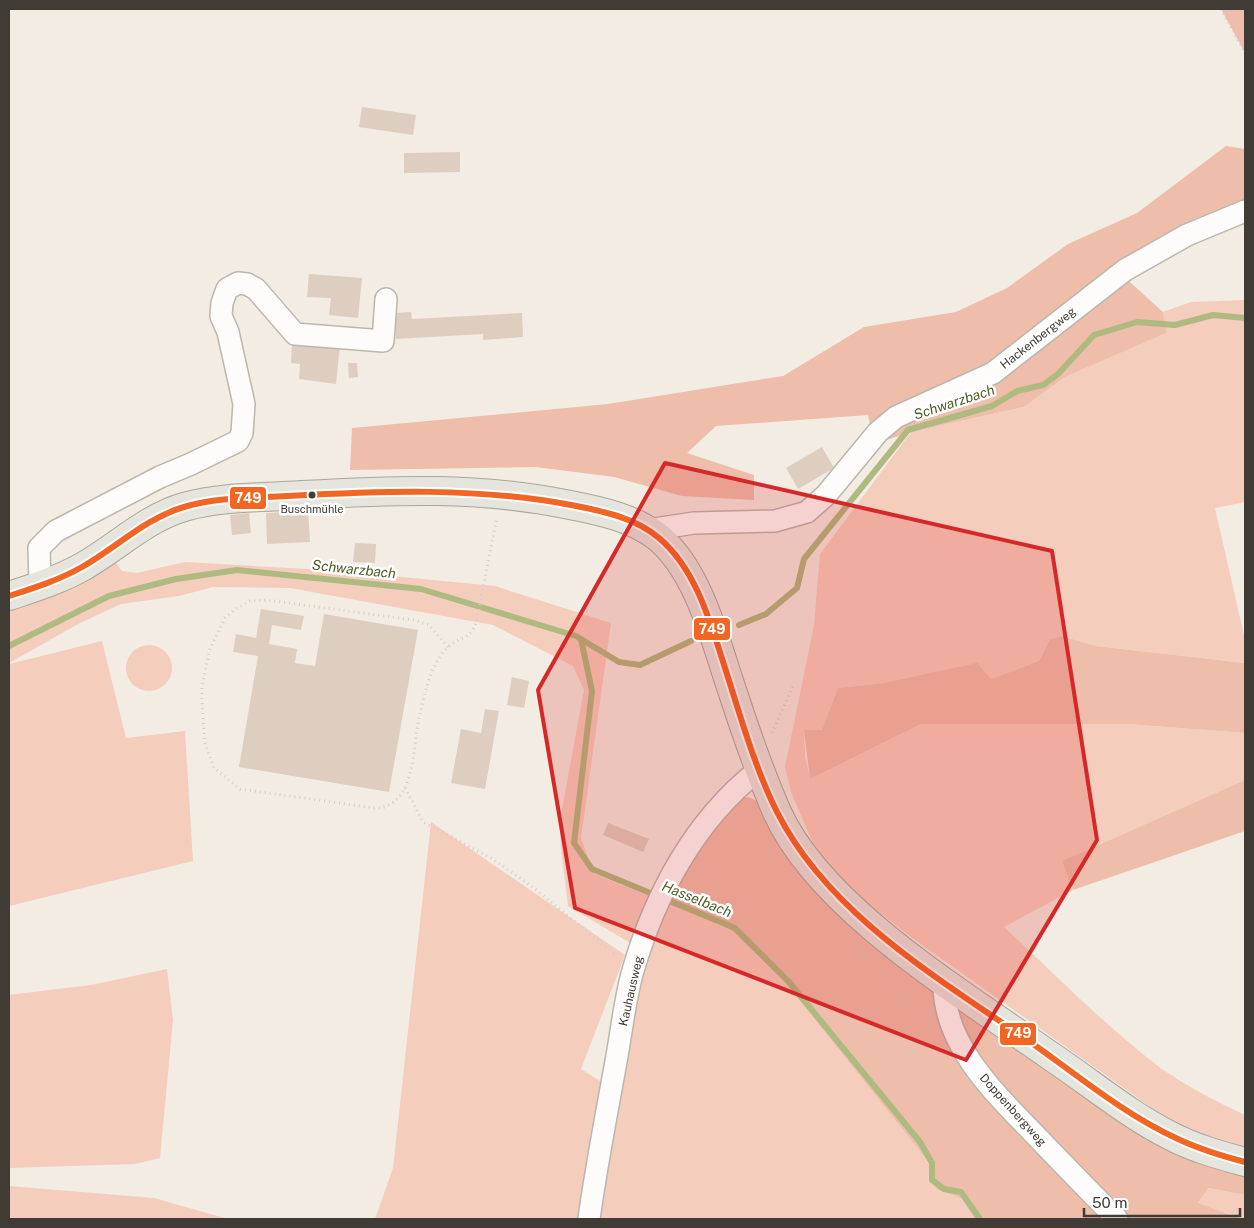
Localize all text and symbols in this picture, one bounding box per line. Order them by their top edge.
street label: Hackenbergweg [998,304,1078,372]
water label: Schwarzbach [911,381,997,423]
line badge: 749 [229,486,267,510]
text: 749 [235,490,262,506]
marker: Buschmühle [307,490,317,500]
place label: Buschmühle [280,503,344,515]
water label: Schwarzbach [311,557,397,581]
line badge: 749 [693,617,731,641]
text: 749 [699,621,726,637]
water label: Hasselbach [660,878,734,920]
street label: Kauhausweg [616,954,646,1028]
line badge: 749 [999,1022,1037,1046]
text: 749 [1005,1025,1032,1041]
street label: Doppenbergweg [977,1071,1049,1149]
scale bar [1084,1186,1240,1218]
text: 50 m [1092,1194,1127,1211]

